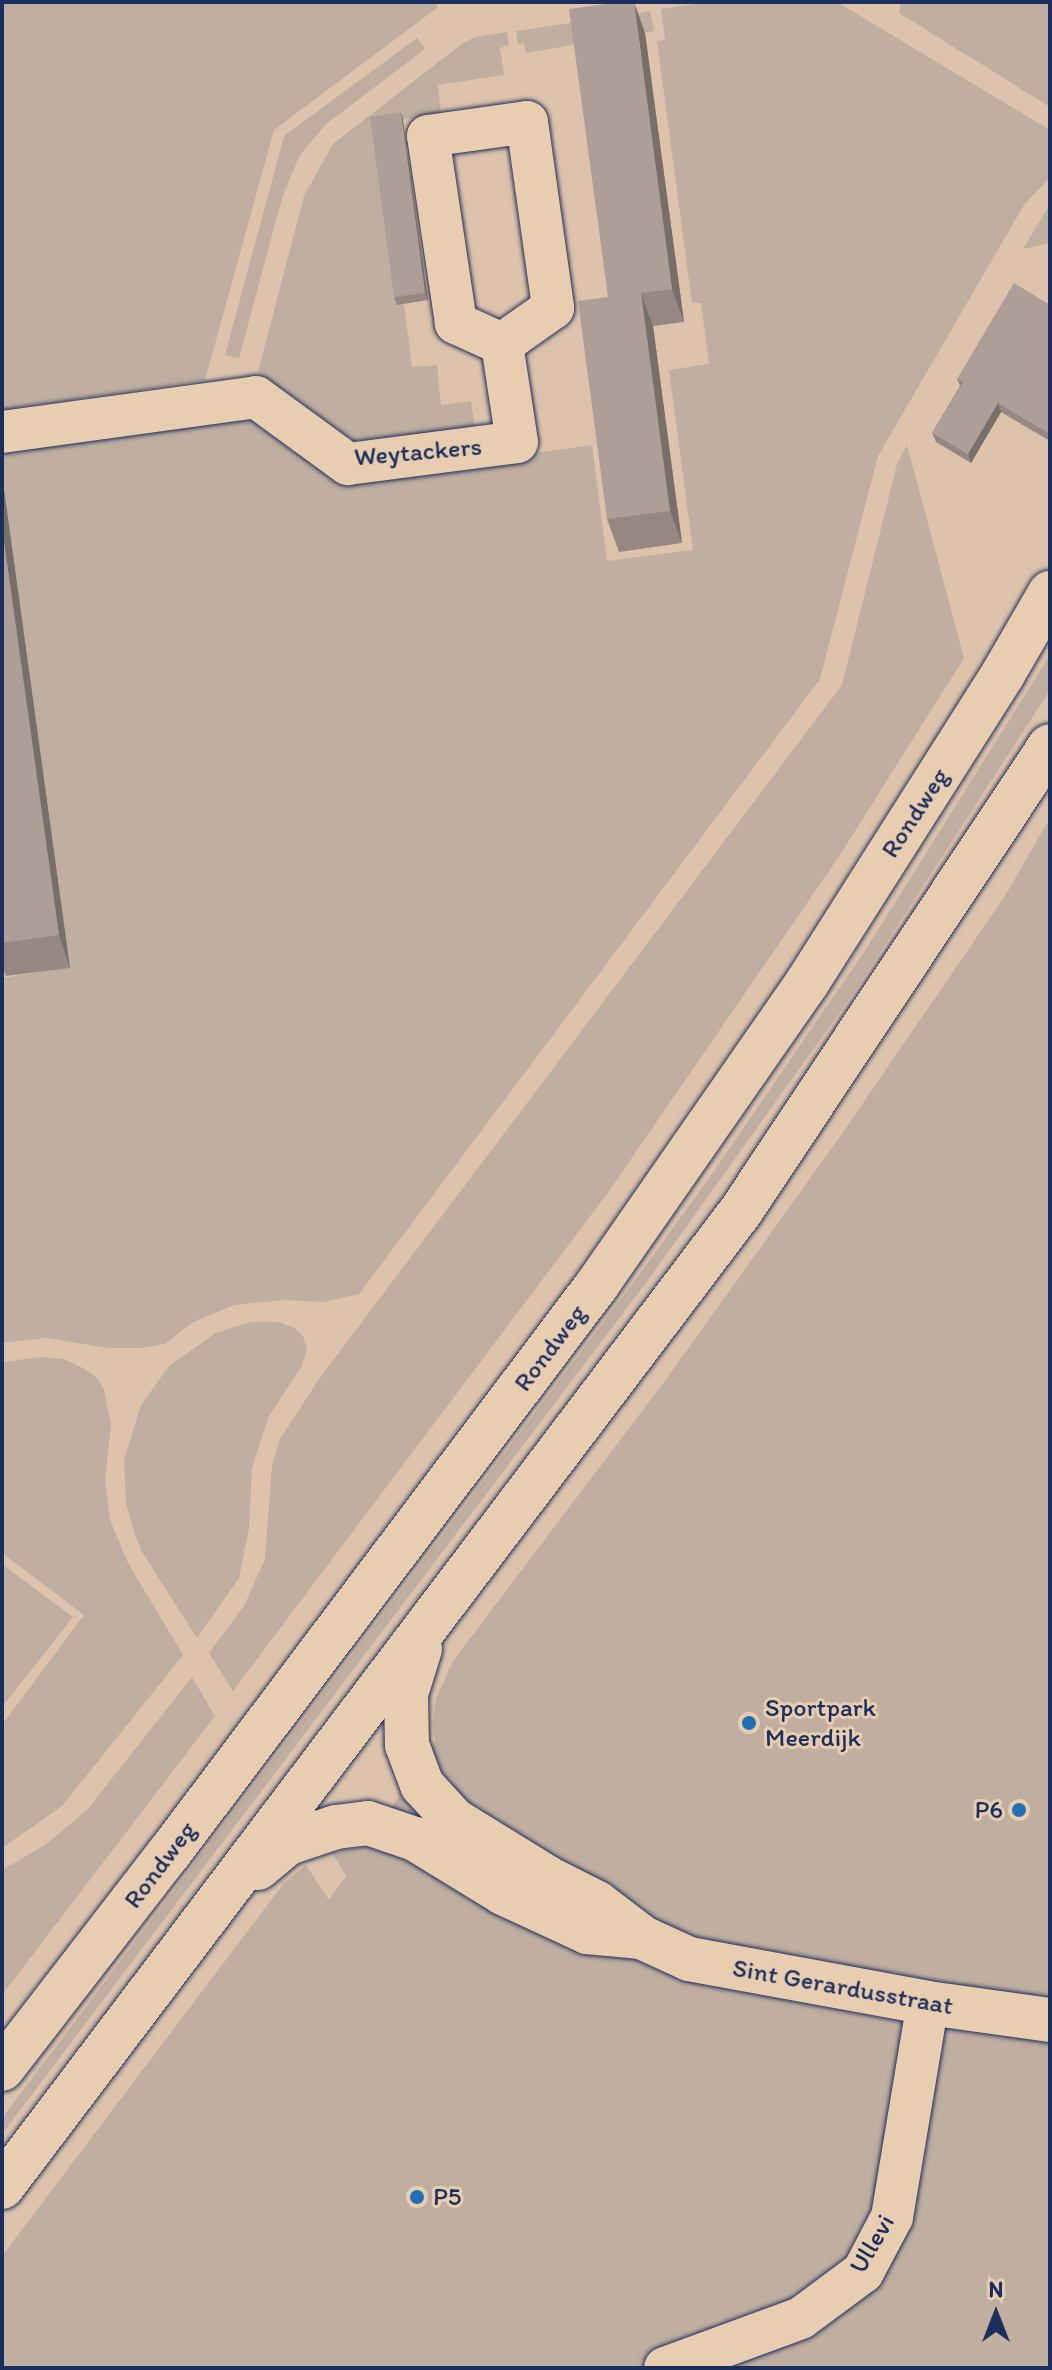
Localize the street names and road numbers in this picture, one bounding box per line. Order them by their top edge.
street label: Weytackers [353,431,483,473]
street label: Rondweg [874,762,956,864]
street label: Rondweg [507,1298,593,1398]
street label: Rondweg [117,1815,203,1915]
street label: Sint Gerardusstraat [731,1952,955,2022]
street label: Ullevi [843,2209,901,2279]

